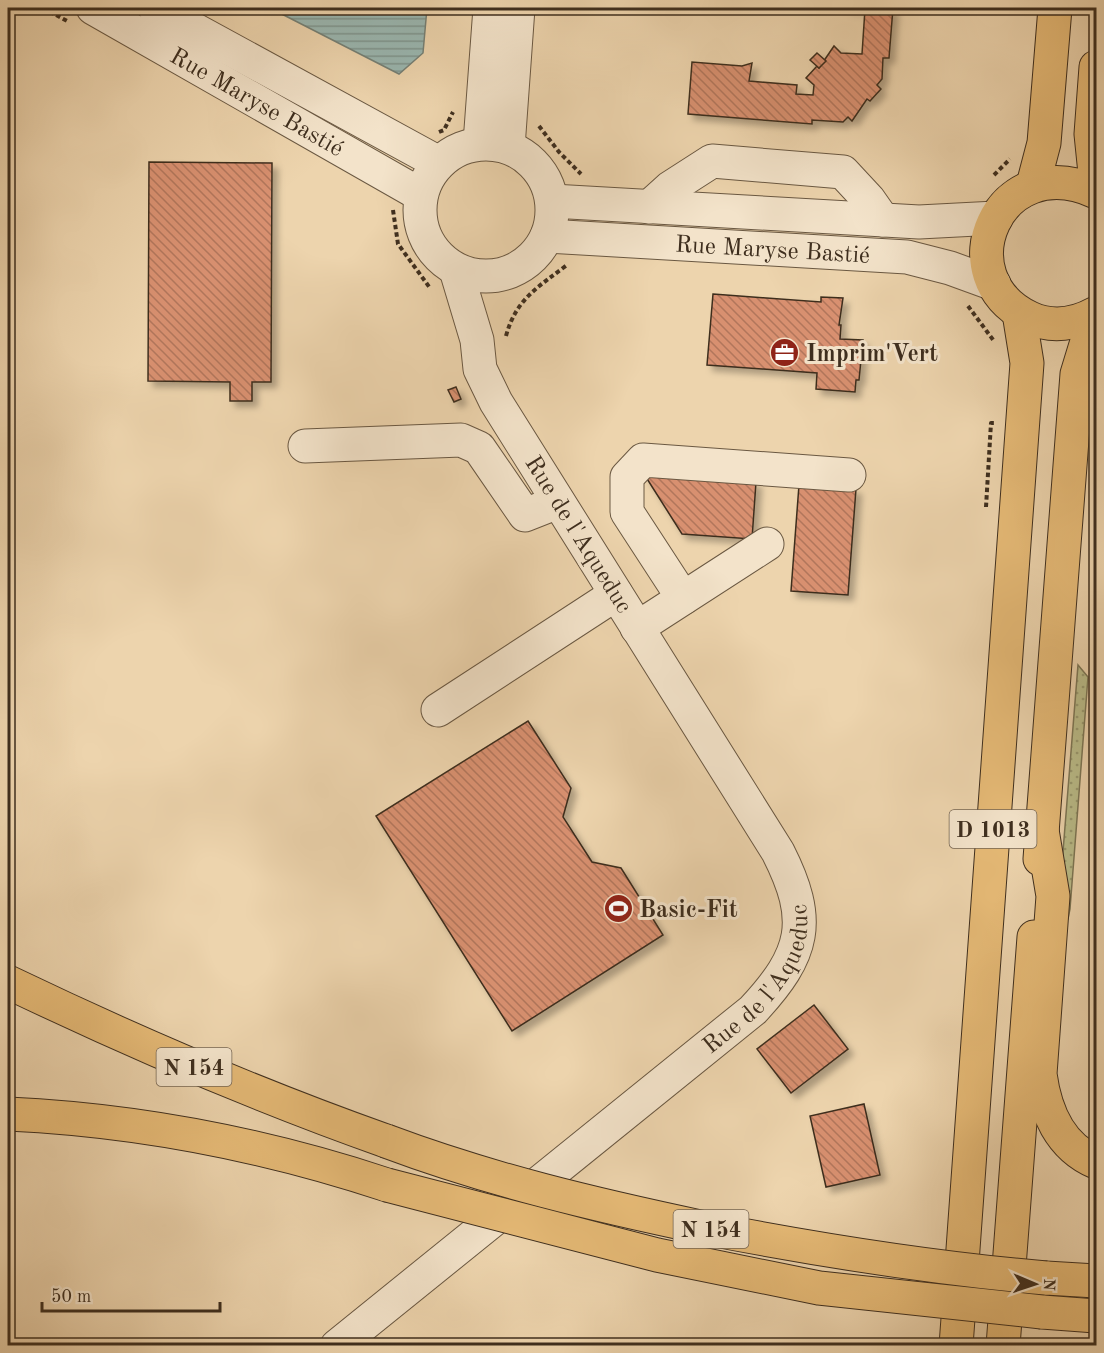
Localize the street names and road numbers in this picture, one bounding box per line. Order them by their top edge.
street label: Rue Maryse Bastié [165,45,347,162]
street label: Rue Maryse Bastié [674,233,871,269]
street label: Rue de l'Aqueduc [519,452,635,618]
road number: D 1013 [950,810,1036,848]
street label: Rue de l'Aqueduc [699,903,813,1059]
road number: N 154 [156,1048,232,1086]
road number: N 154 [674,1210,748,1248]

